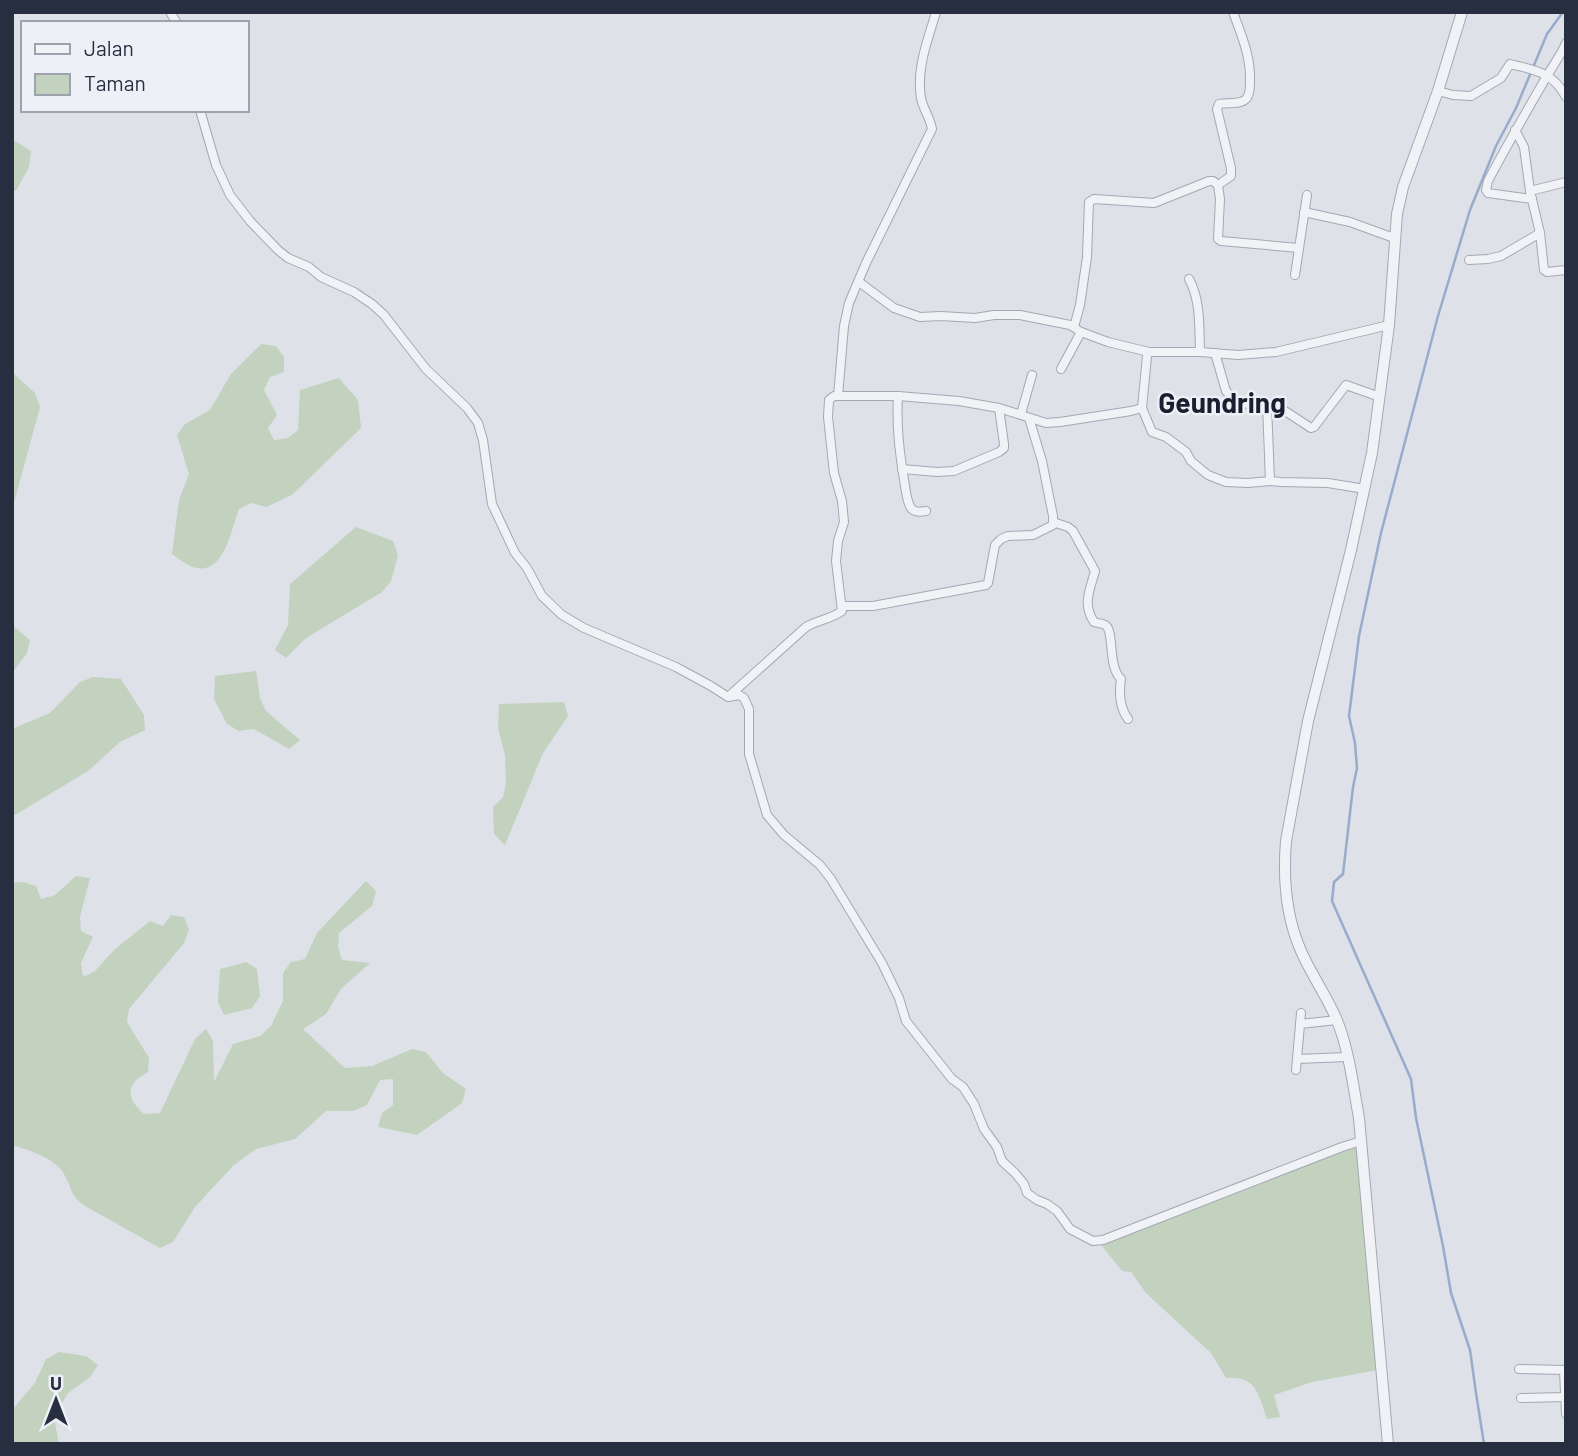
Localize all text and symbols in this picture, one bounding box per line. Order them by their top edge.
legend [21,21,248,112]
text: Jalan [84,35,134,60]
text: Taman [84,70,146,95]
district label: Geundring [1158,385,1286,419]
north arrow [21,1365,91,1435]
text: U [50,1371,62,1394]

